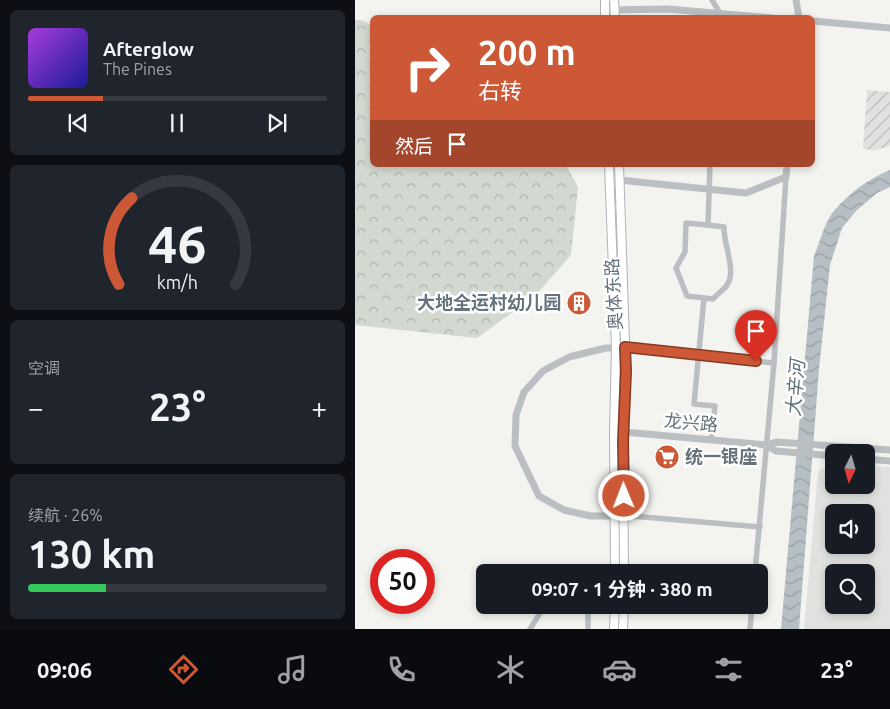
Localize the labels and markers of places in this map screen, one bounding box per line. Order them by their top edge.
building icon: 大地全运村幼儿园 [566,290,592,316]
place label: 大地全运村幼儿园 [417,292,561,312]
pin [735,310,777,361]
supermarket icon: 统一银座 [654,444,680,470]
place label: 统一银座 [685,446,757,466]

